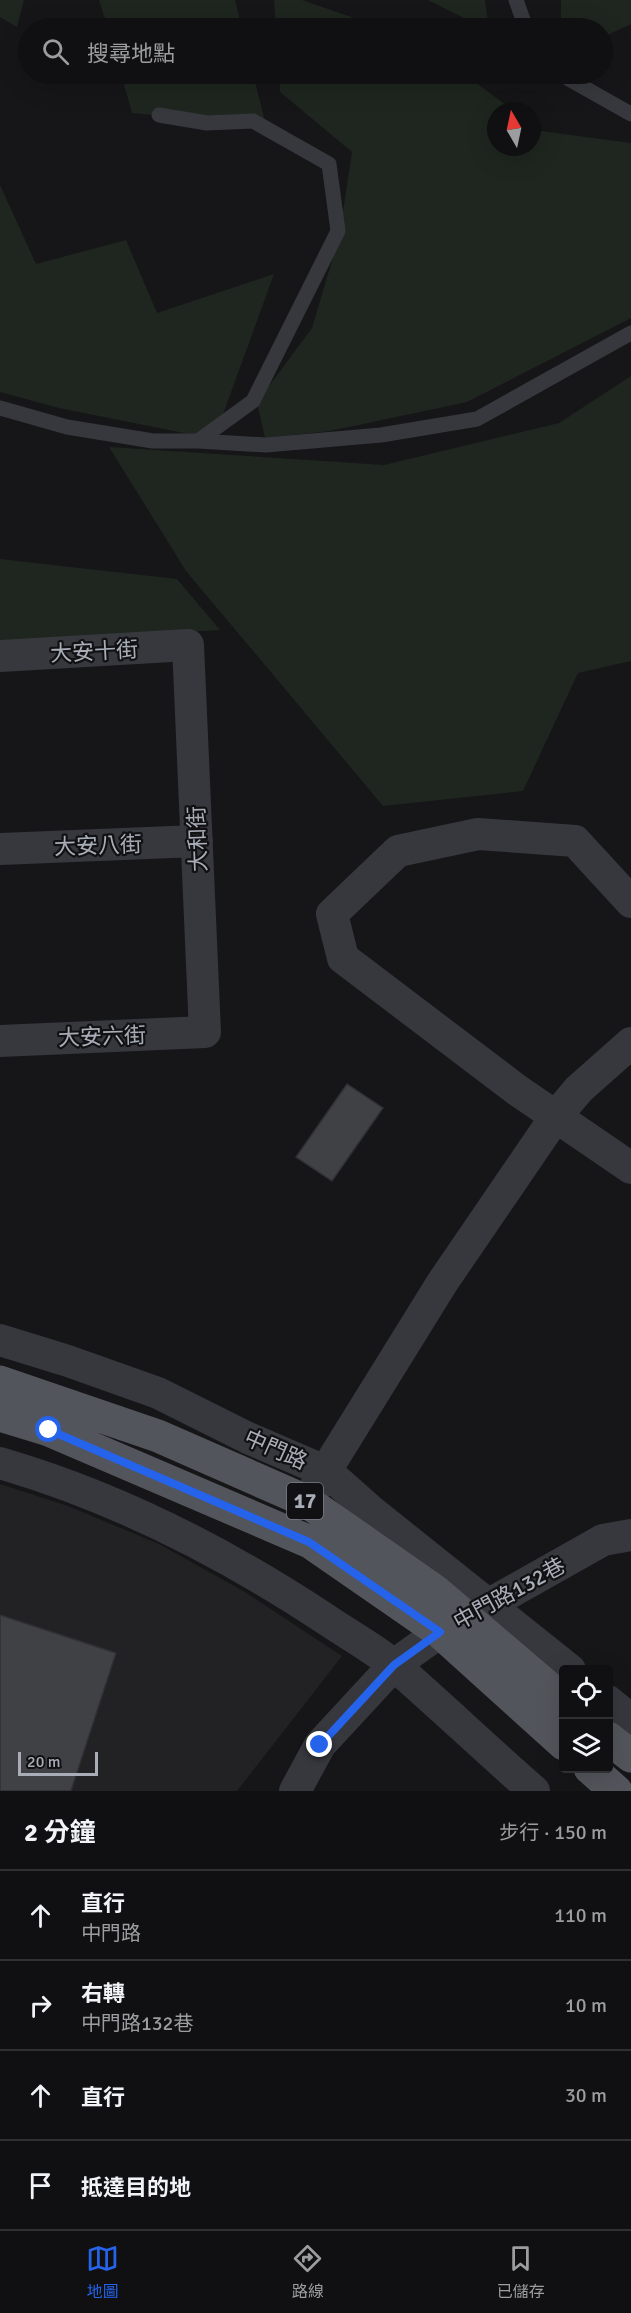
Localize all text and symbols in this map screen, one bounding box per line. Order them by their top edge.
search box [18,18,613,84]
icon: search [39,35,72,68]
text: 搜尋地點 [87,40,175,67]
north arrow [487,102,541,156]
street label: 大安十街 [49,636,139,667]
street label: 大和街 [183,806,212,872]
street label: 大安八街 [54,830,142,861]
street label: 大安六街 [58,1021,146,1052]
route start [35,1416,61,1442]
street label: 中門路 [240,1424,311,1475]
road number: 17 [287,1483,323,1519]
street label: 中門路132巷 [449,1552,570,1635]
map controls [559,1665,613,1773]
button: locate [559,1665,613,1719]
button: layers [559,1719,613,1773]
route end [306,1731,332,1757]
scale bar [18,1749,98,1776]
text: 20 m [27,1752,61,1772]
text: 2 分鐘 [24,1817,96,1849]
text: 步行 · 150 m [499,1820,607,1845]
text: 直行 [81,1890,125,1917]
icon: ahead [24,1899,57,1932]
text: 110 m [554,1903,607,1928]
text: 中門路 [81,1921,141,1946]
text: 右轉 [81,1980,125,2007]
icon: right [24,1989,57,2022]
text: 10 m [565,1993,607,2018]
text: 中門路132巷 [81,2011,193,2036]
icon: ahead [24,2079,57,2112]
text: 30 m [565,2083,607,2108]
text: 直行 [81,2084,125,2111]
icon: arrive [24,2169,57,2202]
text: 抵達目的地 [81,2174,191,2201]
tab: 地圖 [86,2242,119,2302]
tab: 路線 [291,2242,324,2302]
tab: 已儲存 [497,2242,545,2302]

